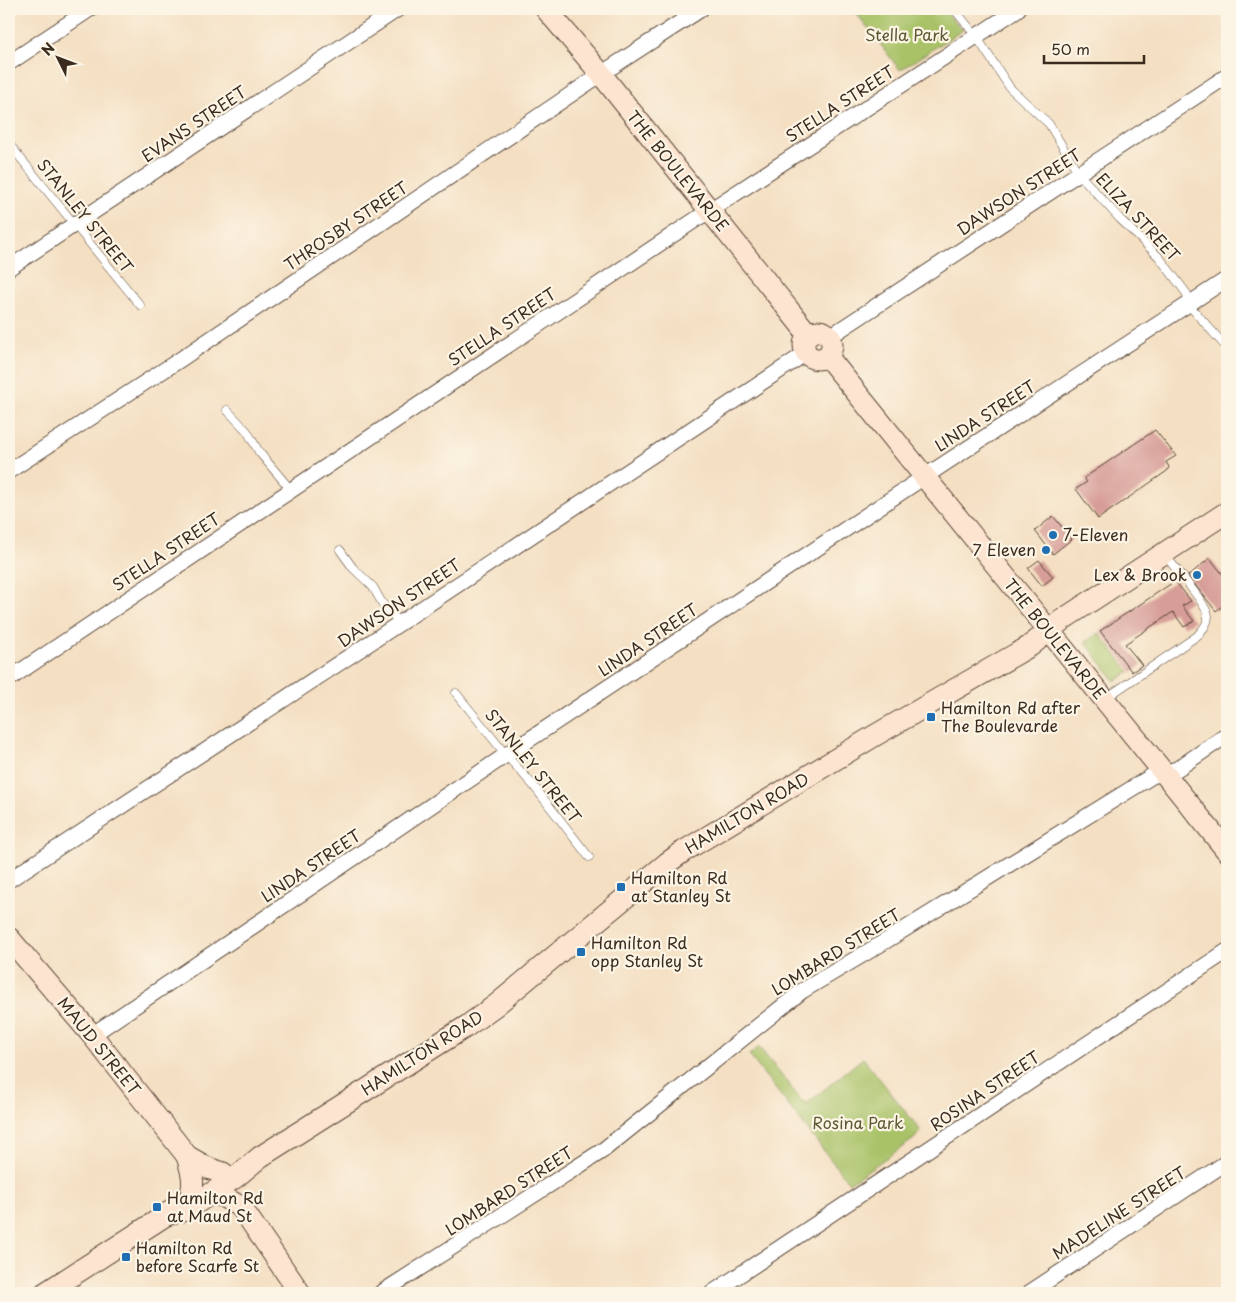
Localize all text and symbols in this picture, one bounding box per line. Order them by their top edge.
park label: Stella Park [865,22,949,46]
north arrow [32,32,82,82]
scale bar [1044,32,1144,64]
text: 50 m [1051,37,1090,60]
text: N [36,38,59,60]
street label: STELLA STREET [780,59,899,147]
street label: EVANS STREET [136,79,251,167]
street label: THE BOULEVARDE [622,105,735,236]
street label: DAWSON STREET [952,142,1086,240]
street label: STANLEY STREET [32,153,139,278]
street label: ELIZA STREET [1091,167,1186,266]
street label: THROSBY STREET [279,175,412,276]
street label: STELLA STREET [443,281,560,371]
street label: LINDA STREET [929,374,1040,457]
street label: STELLA STREET [107,506,224,596]
place label: 7-Eleven [1063,522,1128,546]
marker: 7-Eleven [1047,529,1059,541]
place label: 7 Eleven [973,537,1036,561]
marker: 7 Eleven [1040,544,1052,556]
street label: DAWSON STREET [332,552,465,652]
place label: Lex & Brook [1094,562,1187,586]
marker: Lex & Brook [1191,569,1203,581]
street label: THE BOULEVARDE [999,573,1112,704]
street label: LINDA STREET [593,597,702,682]
place label: Hamilton Rd after The Boulevarde [941,695,1081,737]
street label: STANLEY STREET [480,703,587,828]
marker: Hamilton Rd after The Boulevarde [925,711,937,723]
street label: HAMILTON ROAD [680,766,813,859]
street label: LINDA STREET [256,823,365,908]
place label: Hamilton Rd at Stanley St [631,865,731,907]
marker: Hamilton Rd at Stanley St [615,881,627,893]
street label: LOMBARD STREET [766,902,905,1001]
place label: Hamilton Rd opp Stanley St [591,930,703,972]
marker: Hamilton Rd opp Stanley St [575,946,587,958]
street label: MAUD STREET [53,991,147,1100]
street label: HAMILTON ROAD [356,1004,487,1101]
street label: ROSINA STREET [925,1044,1044,1136]
park label: Rosina Park [812,1110,904,1134]
street label: LOMBARD STREET [440,1140,577,1241]
street label: MADELINE STREET [1047,1160,1190,1264]
place label: Hamilton Rd at Maud St [167,1185,264,1227]
marker: Hamilton Rd at Maud St [151,1201,163,1213]
place label: Hamilton Rd before Scarfe St [136,1235,259,1277]
marker: Hamilton Rd before Scarfe St [120,1251,132,1263]

